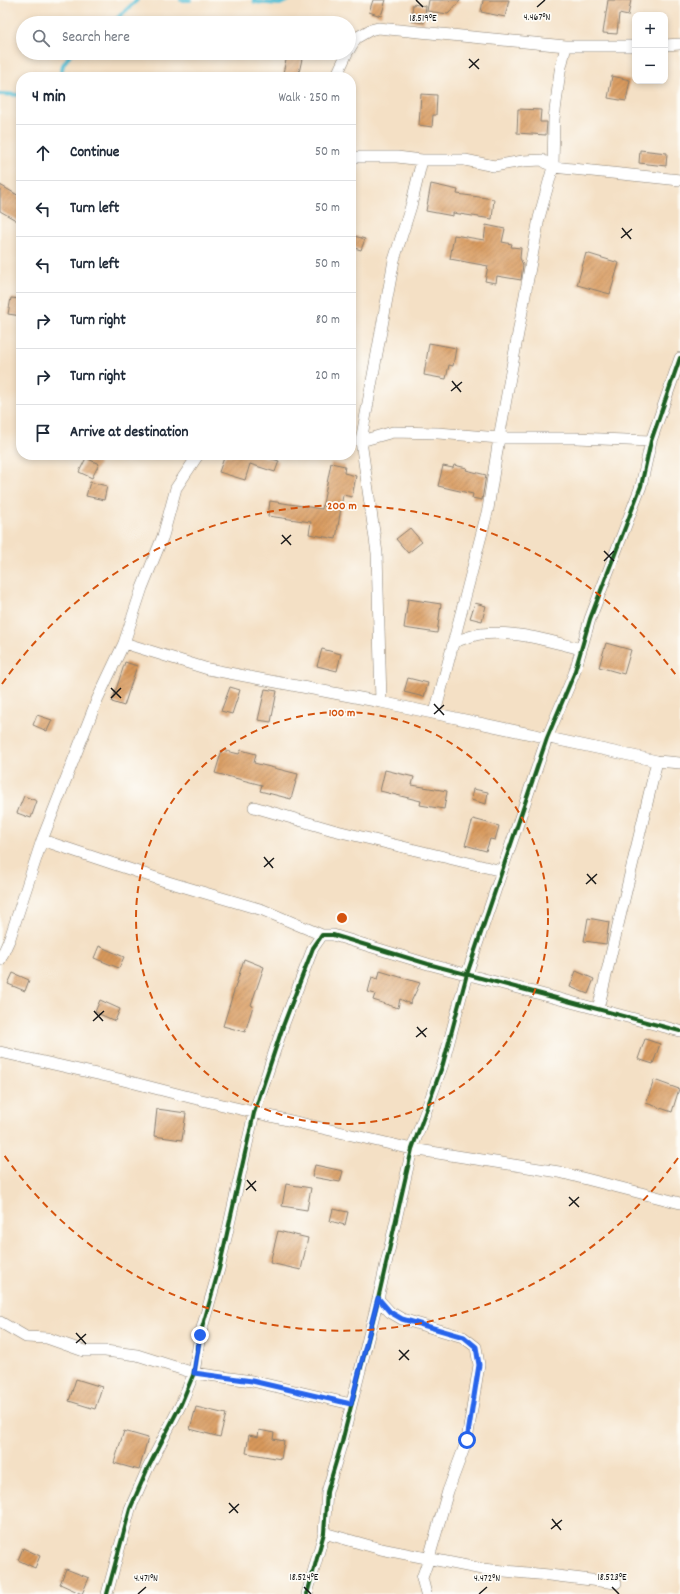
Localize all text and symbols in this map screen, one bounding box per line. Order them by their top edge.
text: 4.467°N [524,11,550,25]
text: 18.519°E [409,12,437,26]
map controls [632,12,668,84]
button: + [632,12,668,48]
search box [16,16,356,60]
icon: search [30,27,52,49]
text: Search here [62,27,130,49]
button: − [632,48,668,84]
text: 4 min [32,86,66,110]
text: Walk · 250 m [278,89,340,108]
icon: ahead [32,142,54,164]
text: Continue [70,142,119,164]
text: 50 m [315,143,340,162]
icon: left [32,198,54,220]
text: Turn left [70,198,119,220]
text: 50 m [315,199,340,218]
icon: left [32,254,54,276]
text: Turn left [70,254,119,276]
text: 50 m [315,255,340,274]
icon: right [32,310,54,332]
text: Turn right [70,310,126,332]
text: 80 m [316,311,340,330]
icon: right [32,366,54,388]
text: Turn right [70,366,126,388]
text: 20 m [315,367,340,386]
icon: arrive [32,422,54,444]
text: Arrive at destination [70,422,188,444]
text: 200 m [327,498,357,515]
text: 100 m [329,705,355,722]
centre of rings [335,911,349,925]
route end [191,1326,209,1344]
route start [458,1431,476,1449]
text: 18.524°E [290,1571,319,1585]
text: 18.523°E [597,1571,627,1585]
text: 4.471°N [134,1572,158,1586]
text: 4.472°N [474,1572,500,1586]

